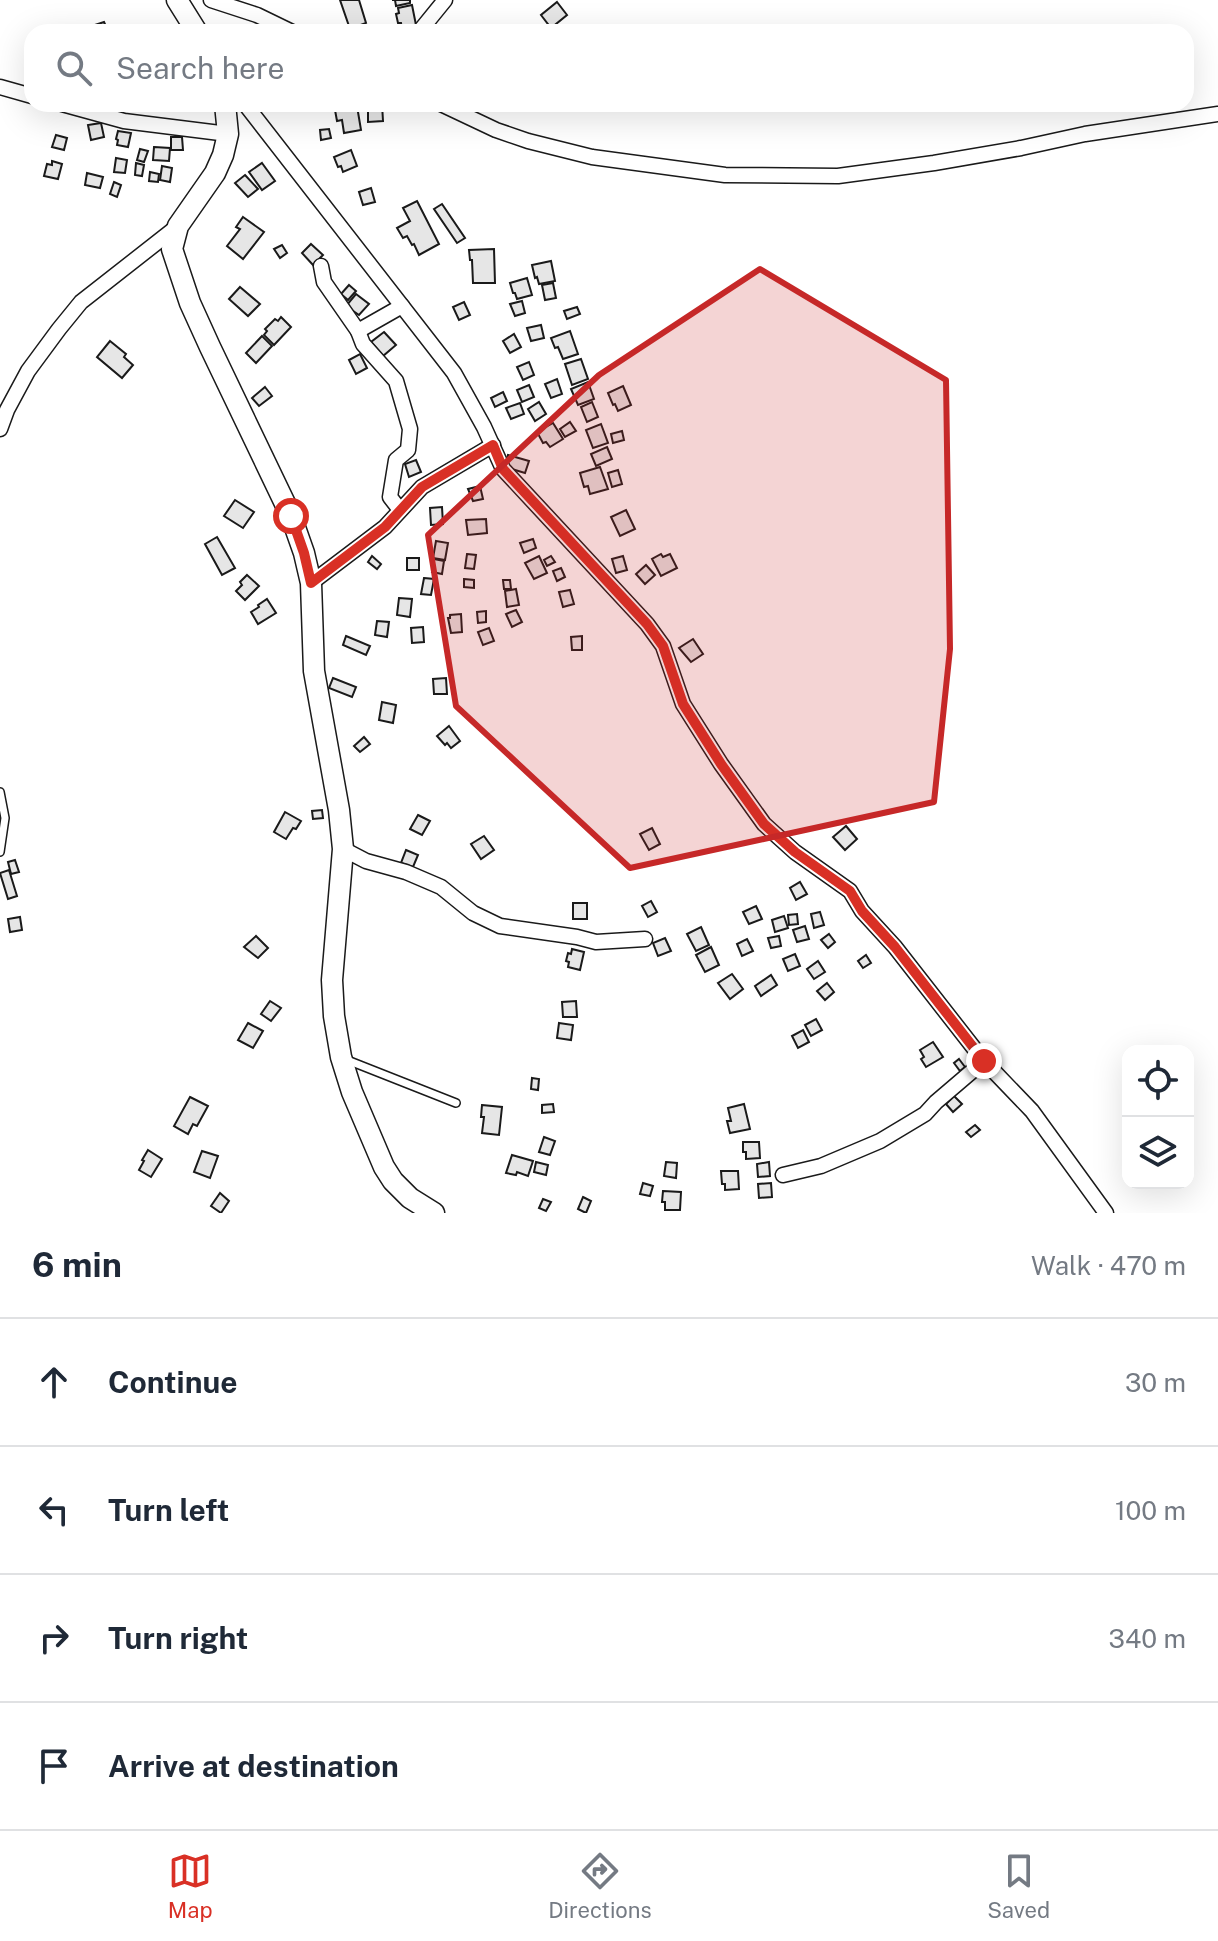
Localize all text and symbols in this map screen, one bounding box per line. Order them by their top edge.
search box [24,24,1194,112]
icon: search [52,46,96,90]
text: Search here [116,50,284,86]
route start [273,498,309,534]
route end [966,1043,1002,1079]
map controls [1122,1045,1194,1189]
button: locate [1122,1045,1194,1117]
button: layers [1122,1117,1194,1189]
text: 6 min [32,1245,122,1285]
text: Walk · 470 m [1031,1250,1186,1281]
icon: ahead [32,1360,76,1404]
text: Continue [108,1364,238,1400]
text: 30 m [1125,1367,1186,1398]
icon: left [32,1488,76,1532]
text: Turn left [108,1492,229,1528]
text: 100 m [1115,1495,1186,1526]
icon: right [32,1616,76,1660]
text: Turn right [108,1620,248,1656]
text: 340 m [1109,1623,1186,1654]
icon: arrive [32,1744,76,1788]
text: Arrive at destination [108,1748,399,1784]
tab: Map [168,1849,213,1923]
tab: Directions [548,1849,652,1923]
tab: Saved [987,1849,1050,1923]

